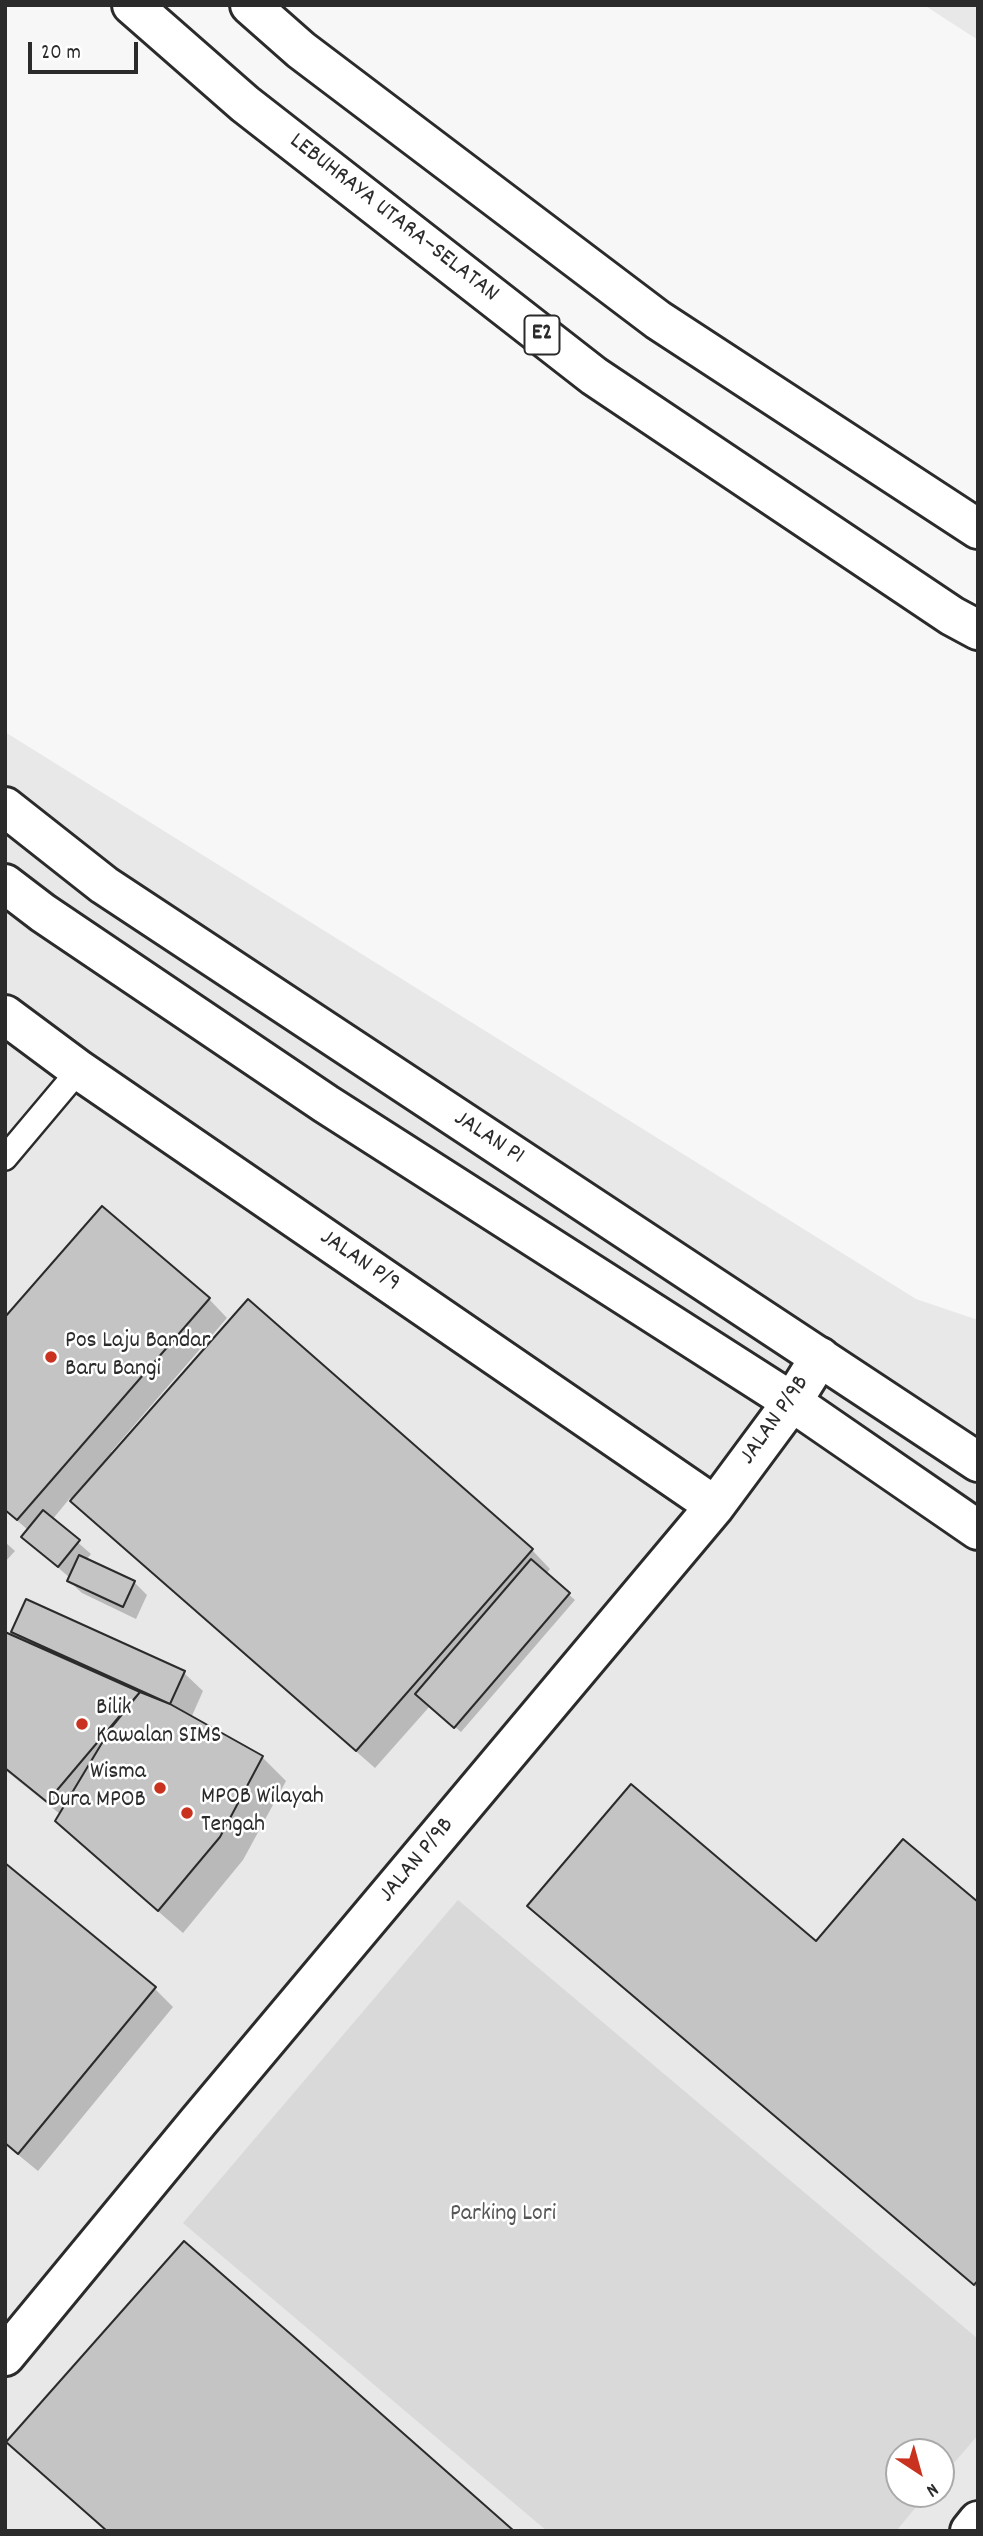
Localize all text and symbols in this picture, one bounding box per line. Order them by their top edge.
scale bar [32,28,142,72]
text: 20 m [41,39,81,69]
street label: LEBUHRAYA UTARA–SELATAN [282,128,504,310]
road number: E2 [524,316,560,354]
street label: JALAN P1 [447,1106,529,1172]
street label: JALAN P/9 [313,1225,405,1299]
place label: Pos Laju Bandar Baru Bangi [65,1329,211,1385]
marker: Pos Laju Bandar Baru Bangi [43,1349,59,1365]
street label: JALAN P/9B [735,1371,817,1471]
place label: Bilik Kawalan SIMS [96,1696,221,1752]
marker: Bilik Kawalan SIMS [74,1716,90,1732]
place label: Wisma Dura MPOB [48,1760,146,1816]
marker: Wisma Dura MPOB [152,1780,168,1796]
place label: MPOB Wilayah Tengah [201,1785,324,1841]
marker: MPOB Wilayah Tengah [179,1805,195,1821]
street label: JALAN P/9B [374,1813,462,1909]
park label: Parking Lori [450,2202,556,2230]
north arrow [885,2438,955,2508]
text: N [920,2475,943,2502]

